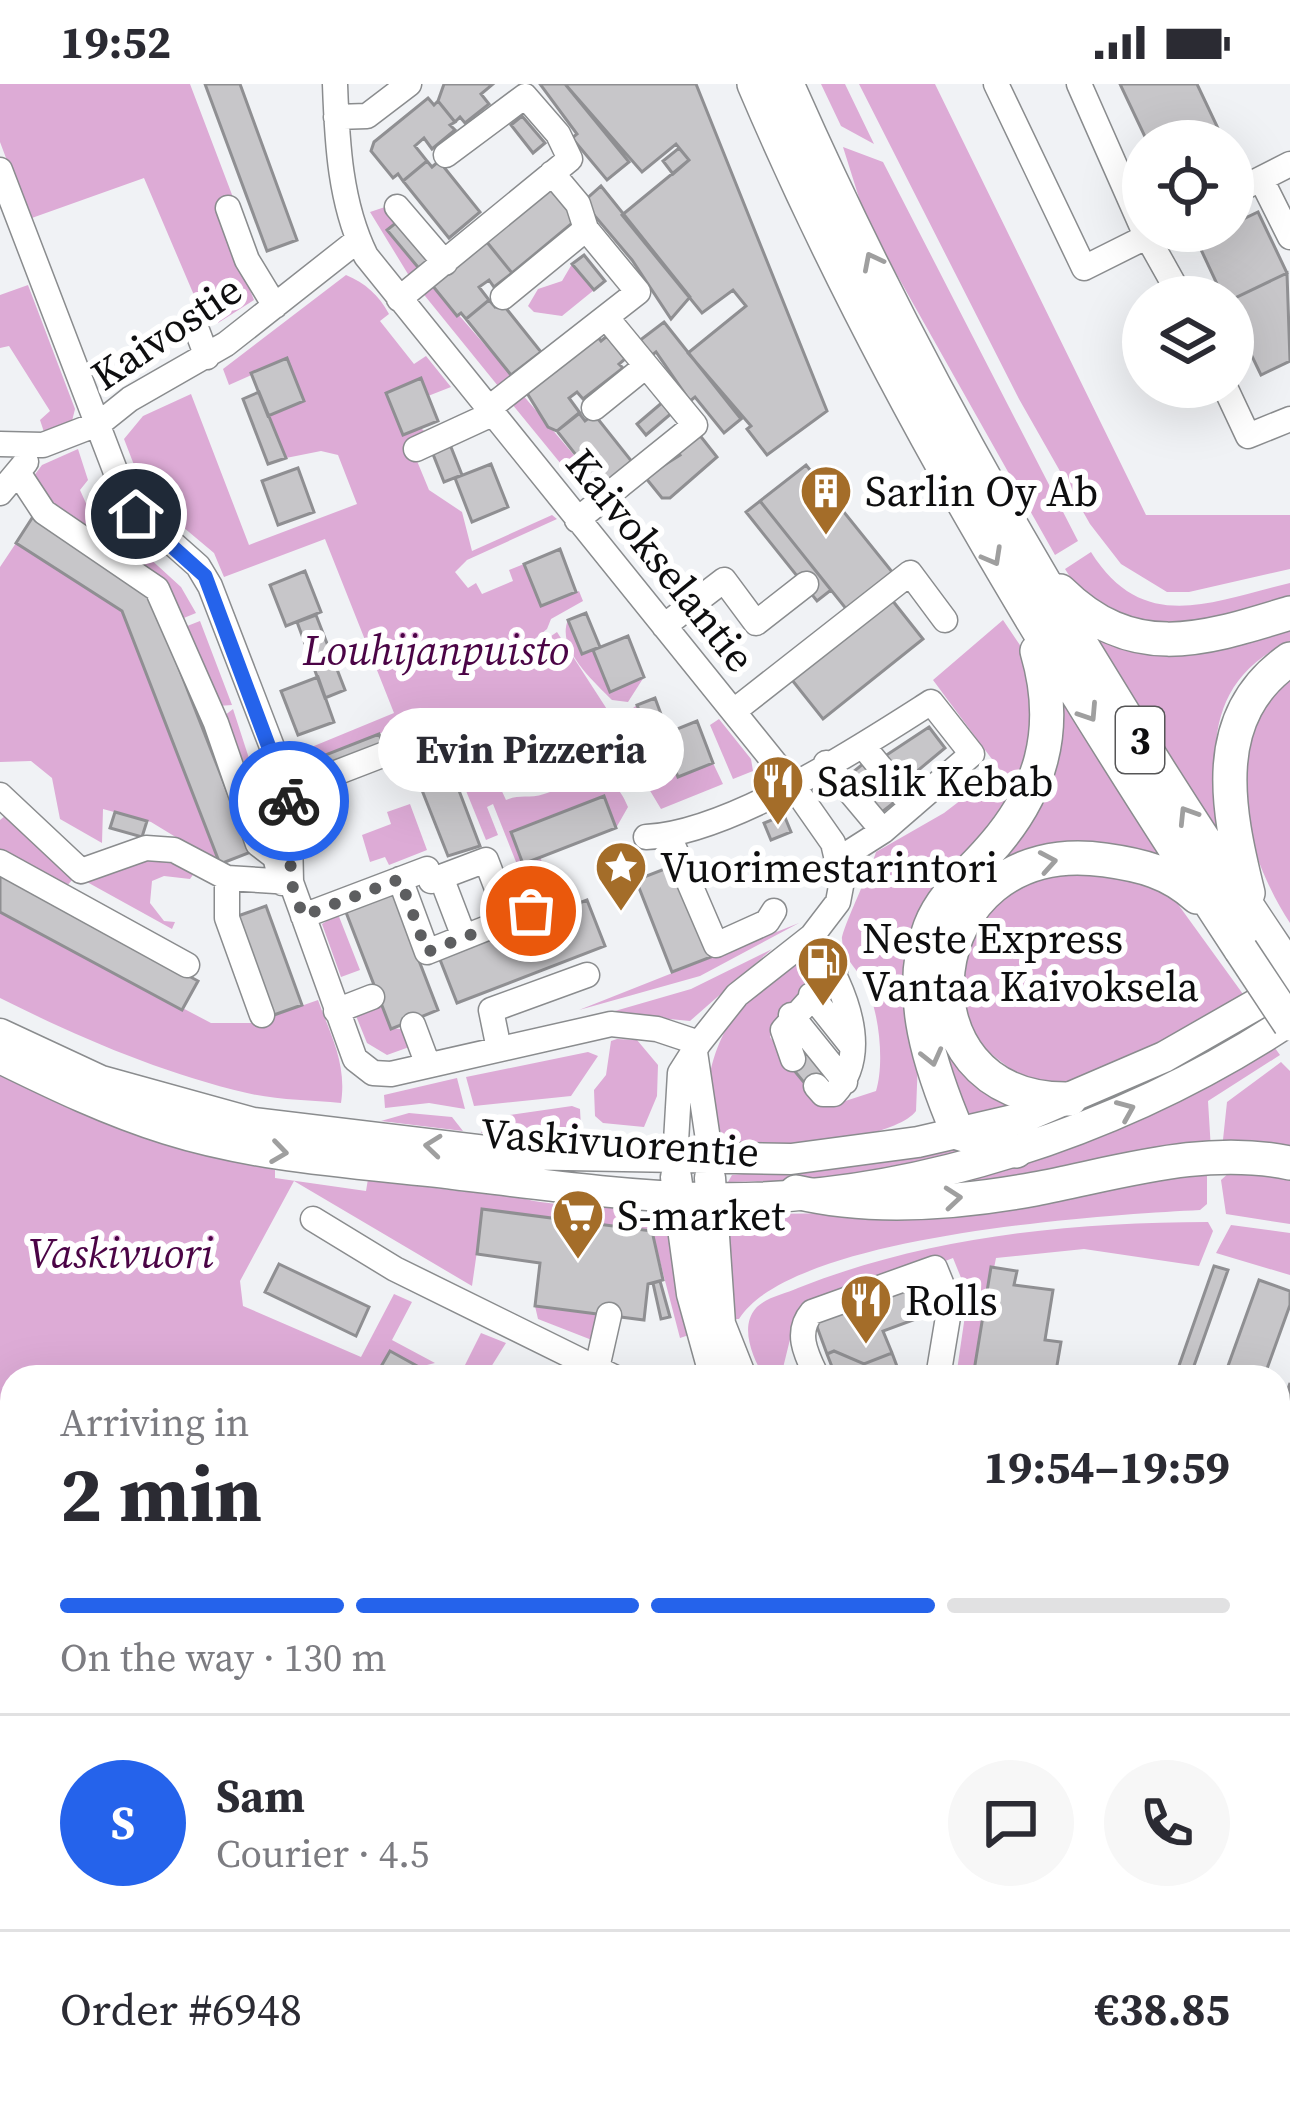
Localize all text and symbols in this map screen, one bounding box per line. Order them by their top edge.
text: 19:52 [60,11,171,73]
map controls [1122,120,1254,408]
button: locate [1122,120,1254,252]
one-way arrow [863,251,886,273]
street label: Kaivostie [79,260,253,404]
button: layers [1122,276,1254,408]
street label: Kaivokselantie [553,436,769,684]
place label: Sarlin Oy Ab [865,462,1098,520]
pin [85,463,187,565]
building icon: Sarlin Oy Ab [798,463,854,537]
icon: home [103,481,169,547]
one-way arrow [979,544,1002,565]
park label: Louhijanpuisto [302,621,569,679]
one-way arrow [1074,700,1097,722]
callout: Evin Pizzeria [378,707,684,791]
road number: 3 [1116,707,1164,773]
text: Evin Pizzeria [415,723,647,776]
courier [229,741,349,861]
place label: Saslik Kebab [817,752,1054,810]
restaurant icon: Saslik Kebab [750,753,806,827]
icon: bike [256,768,322,834]
one-way arrow [1179,806,1201,828]
place label: Vuorimestarintori [660,838,998,896]
place icon: Vuorimestarintori [593,839,649,913]
one-way arrow [1038,850,1058,875]
pin [480,860,582,962]
icon: bag [498,878,564,944]
place label: Neste Express Vantaa Kaivoksela [862,909,1199,1015]
fuel station icon: Neste Express Vantaa Kaivoksela [795,934,851,1008]
one-way arrow [918,1046,943,1066]
one-way arrow [1113,1101,1135,1125]
street label: Vaskivuorentie [479,1103,761,1181]
one-way arrow [423,1133,443,1159]
one-way arrow [269,1138,289,1164]
place label: S-market [617,1186,785,1244]
one-way arrow [944,1186,963,1211]
supermarket icon: S-market [550,1187,606,1261]
park label: Vaskivuori [28,1224,214,1282]
place label: Rolls [905,1271,998,1329]
restaurant icon: Rolls [838,1272,894,1346]
text: Arriving in [60,1396,249,1449]
text: 19:54–19:59 [984,1436,1230,1498]
text: 2 min [60,1440,262,1547]
text: On the way · 130 m [60,1631,387,1684]
button: chat [948,1760,1074,1886]
button: phone [1104,1760,1230,1886]
text: Sam [216,1765,305,1827]
text: S [111,1792,135,1854]
text: Courier · 4.5 [216,1827,429,1880]
text: Order #6948 [60,1978,302,2040]
text: €38.85 [1095,1978,1230,2040]

